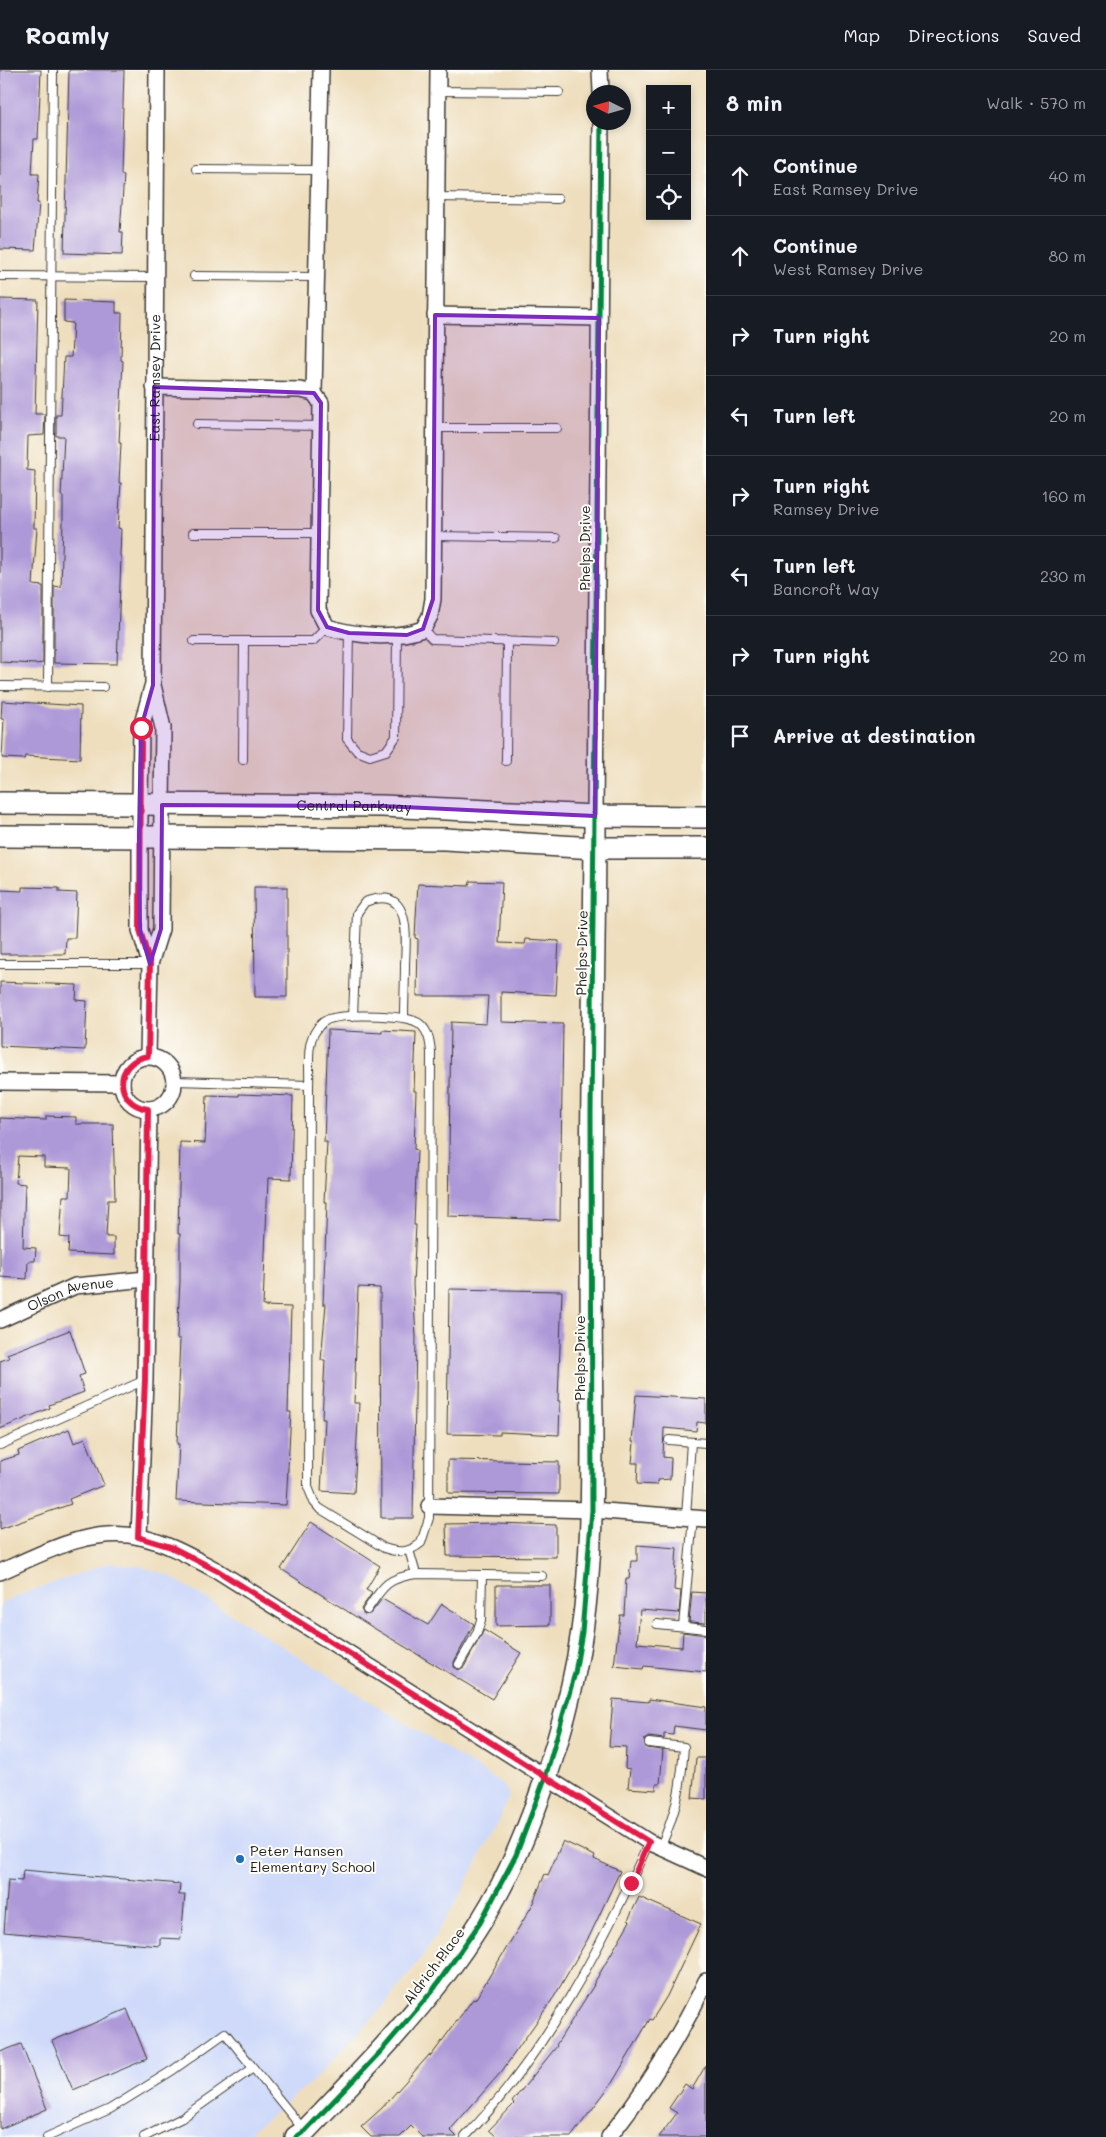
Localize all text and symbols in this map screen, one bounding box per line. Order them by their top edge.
text: Roamly [25,19,109,50]
text: Map [843,23,880,47]
text: Directions [908,23,1000,47]
text: Saved [1028,23,1081,47]
north arrow [586,85,631,130]
map controls [646,85,691,220]
button: + [646,85,691,130]
text: 8 min [726,89,782,116]
text: Walk · 570 m [986,92,1086,113]
button: − [646,130,691,175]
text: Continue [773,153,858,178]
icon: ahead [726,162,754,190]
text: 40 m [1049,165,1086,186]
button: locate [646,175,691,220]
text: East Ramsey Drive [773,178,919,199]
text: Continue [773,233,858,258]
icon: ahead [726,242,754,270]
text: 80 m [1049,245,1086,266]
text: West Ramsey Drive [773,258,923,279]
street label: East Ramsey Drive [145,314,164,442]
icon: right [726,322,754,350]
text: Turn right [773,323,870,348]
text: 20 m [1049,325,1086,346]
icon: left [726,402,754,430]
text: Turn left [773,403,856,428]
text: 20 m [1049,405,1086,426]
text: Turn right [773,473,870,498]
icon: right [726,482,754,510]
text: 160 m [1041,485,1086,506]
text: Ramsey Drive [773,498,879,519]
street label: Phelps Drive [575,505,594,591]
text: Turn left [773,553,856,578]
icon: left [726,562,754,590]
text: 230 m [1040,565,1086,586]
text: Bancroft Way [773,578,879,599]
icon: right [726,642,754,670]
text: Turn right [773,643,870,668]
text: 20 m [1049,645,1086,666]
route start [130,717,153,740]
icon: arrive [726,722,754,750]
text: Arrive at destination [773,723,976,748]
street label: Central Parkway [296,795,412,816]
street label: Phelps Drive [571,910,592,996]
street label: Olson Avenue [24,1272,115,1315]
street label: Phelps Drive [570,1315,589,1401]
place label: Peter Hansen Elementary School [250,1841,376,1876]
marker: Peter Hansen Elementary School [234,1853,246,1865]
route end [620,1872,643,1895]
street label: Aldrich Place [398,1923,469,2008]

